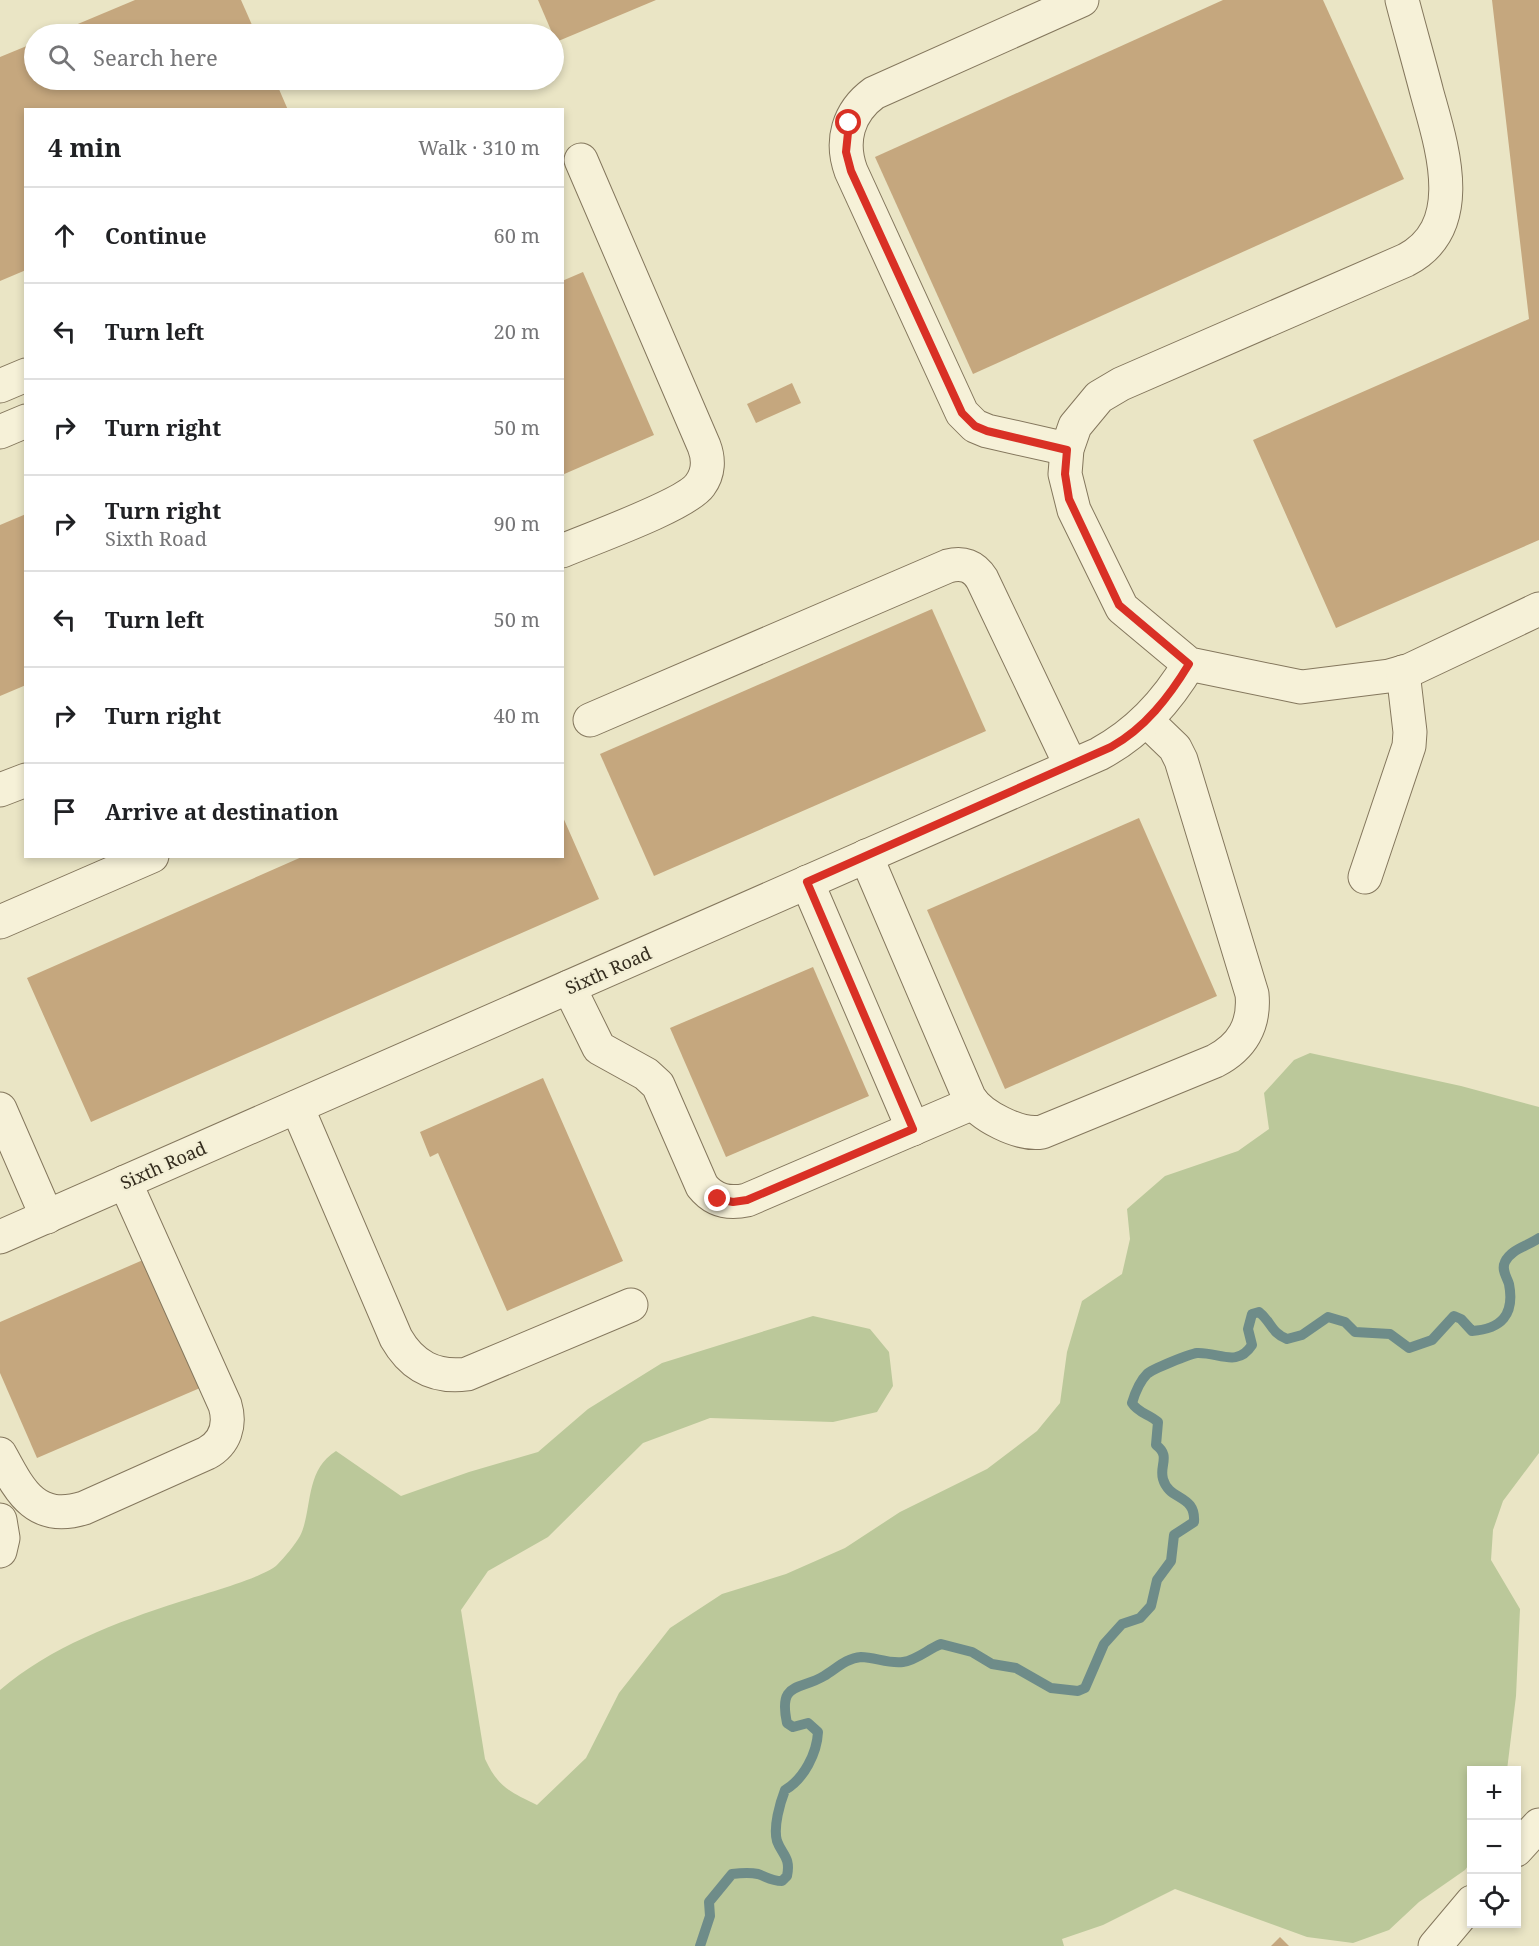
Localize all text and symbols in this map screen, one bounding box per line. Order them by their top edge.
search box [24,24,564,90]
icon: search [45,41,78,74]
text: Search here [93,42,218,72]
route start [835,109,861,135]
text: 4 min [48,129,122,165]
text: Walk · 310 m [418,134,540,161]
icon: ahead [48,219,81,252]
text: Continue [105,220,207,250]
text: 60 m [494,222,540,249]
icon: left [48,315,81,348]
text: Turn left [105,316,204,346]
text: 20 m [494,318,540,345]
icon: right [48,411,81,444]
text: Turn right [105,412,221,442]
text: 50 m [494,414,540,441]
text: Turn right [105,495,221,525]
icon: right [48,507,81,540]
text: 90 m [494,510,540,537]
text: Sixth Road [105,525,207,552]
icon: left [48,603,81,636]
text: Turn left [105,604,204,634]
text: 50 m [494,606,540,633]
icon: right [48,699,81,732]
text: Turn right [105,700,221,730]
text: 40 m [494,702,540,729]
icon: arrive [48,795,81,828]
text: Arrive at destination [105,796,339,826]
street label: Sixth Road [561,940,655,1000]
street label: Sixth Road [116,1135,210,1195]
route end [704,1185,730,1211]
map controls [1467,1766,1521,1928]
button: + [1467,1766,1521,1820]
button: − [1467,1820,1521,1874]
button: locate [1467,1874,1521,1928]

